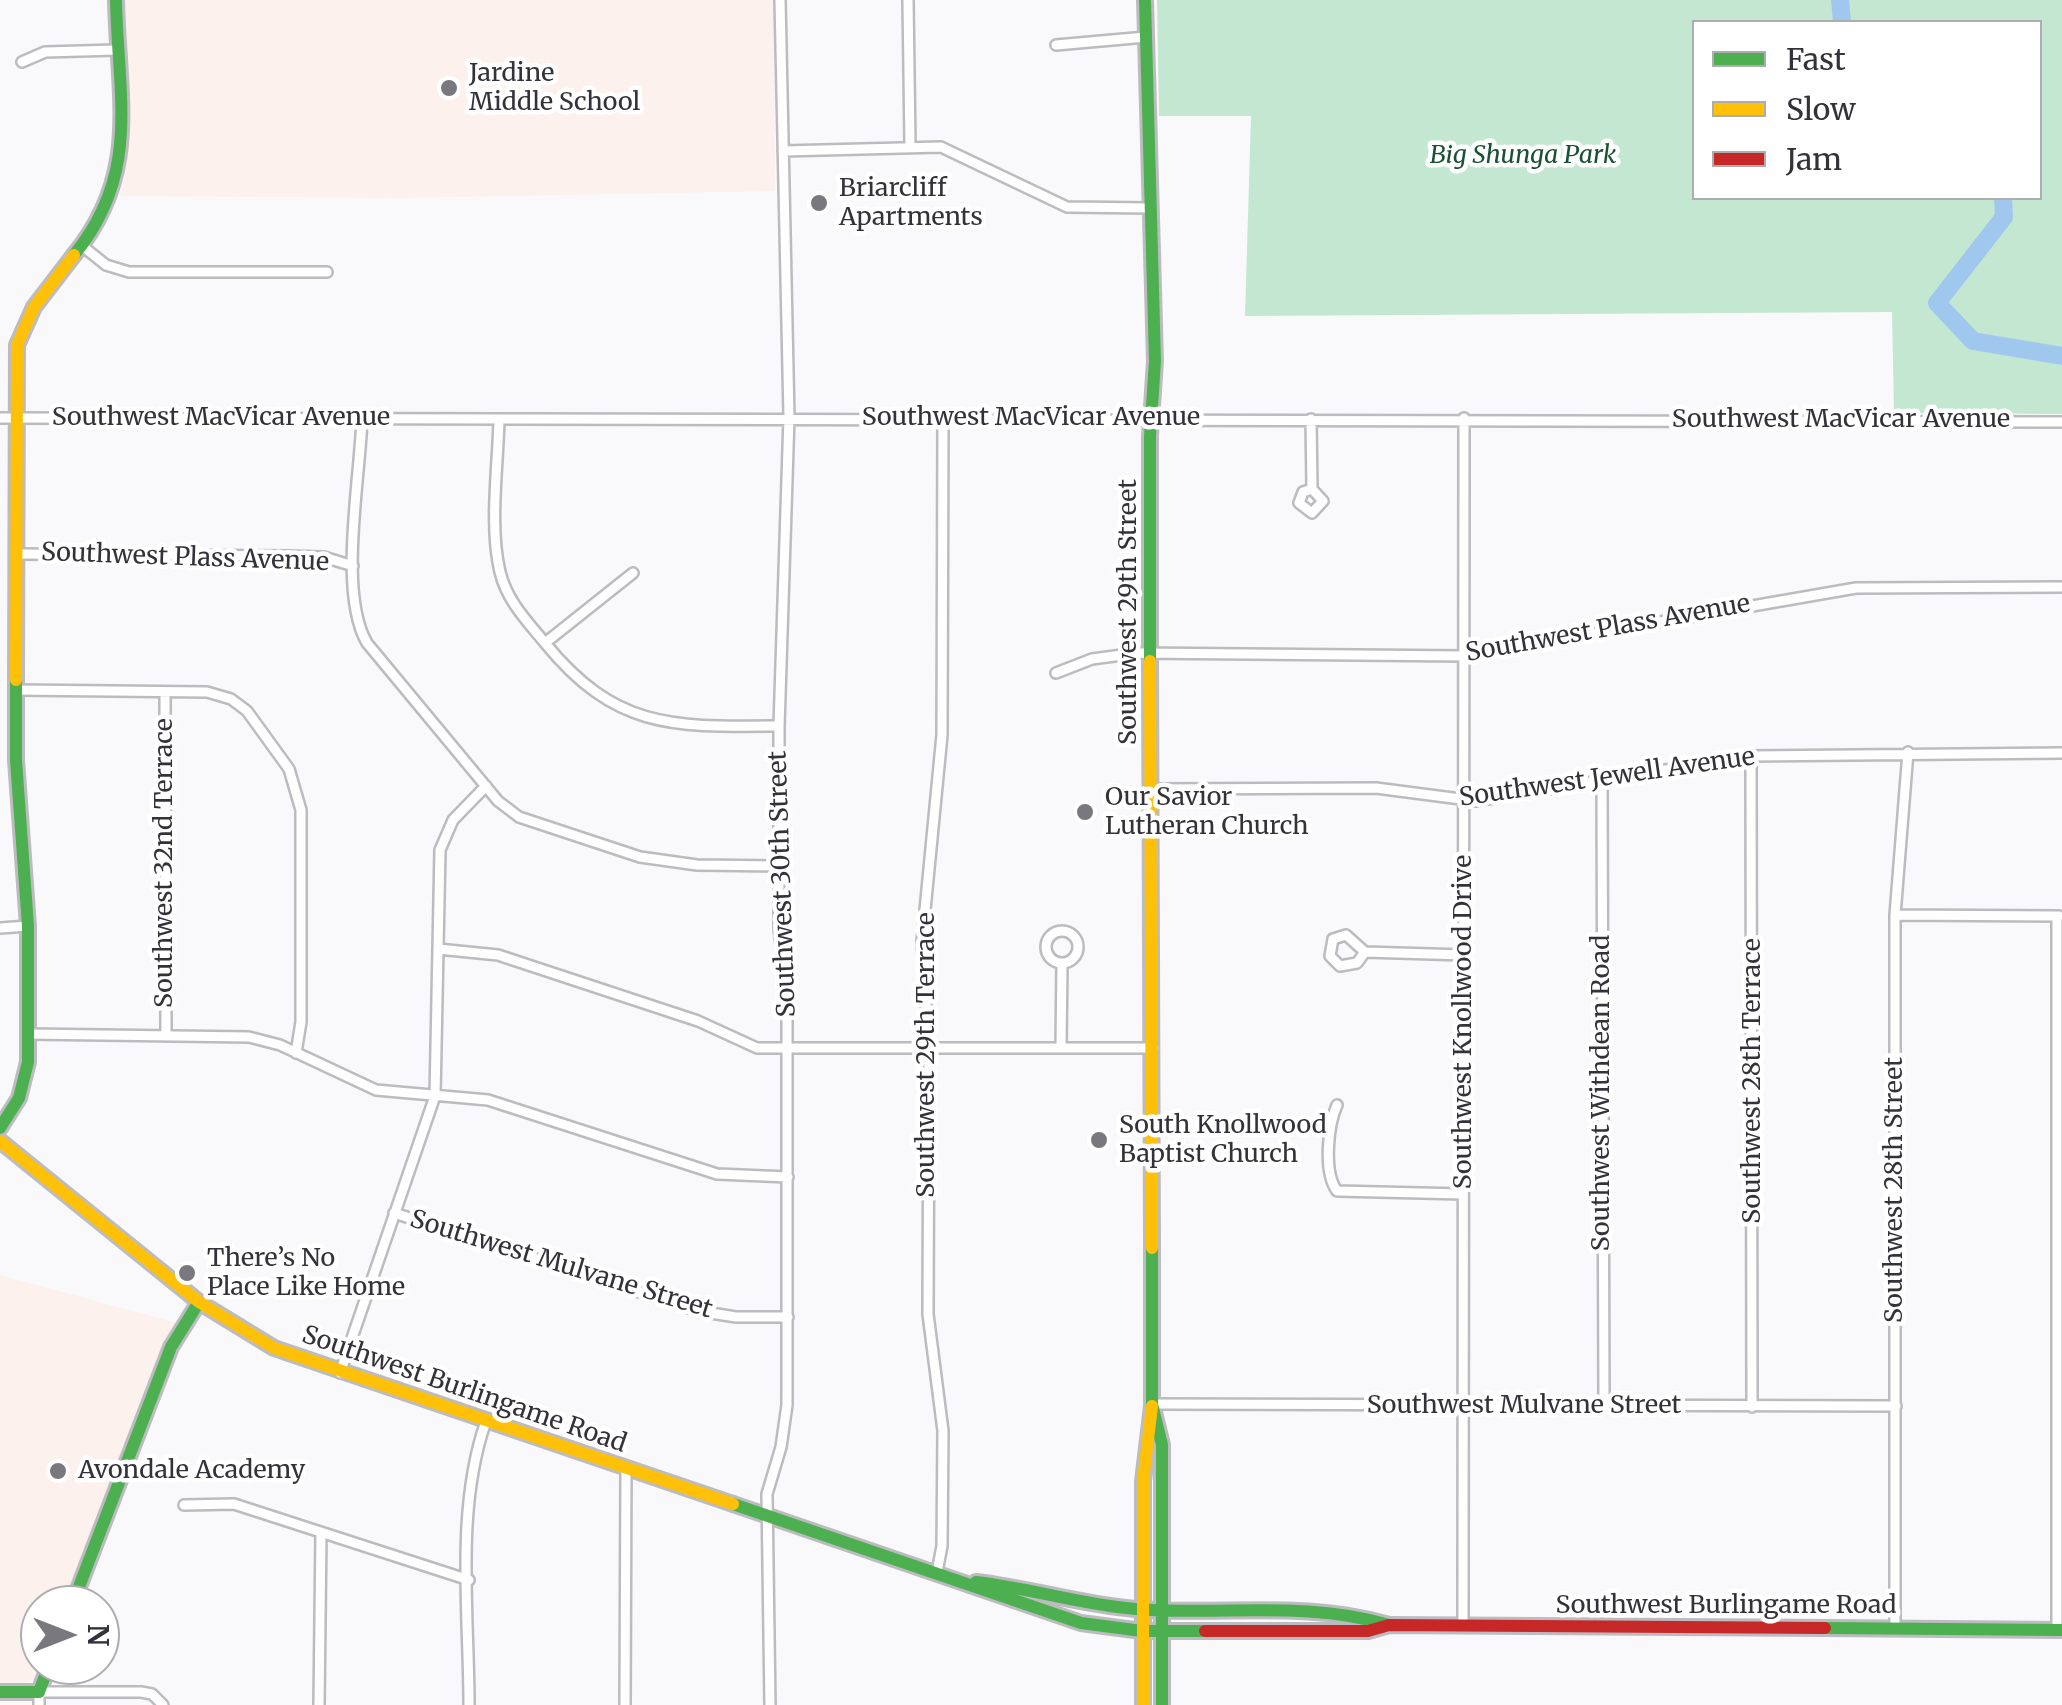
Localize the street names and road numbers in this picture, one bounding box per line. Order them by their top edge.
street label: Southwest MacVicar Avenue [52,403,390,433]
street label: Southwest MacVicar Avenue [862,403,1200,433]
street label: Southwest MacVicar Avenue [1672,405,2010,435]
street label: Southwest 29th Street [1114,479,1144,745]
street label: Southwest Plass Avenue [41,538,329,578]
street label: Southwest Plass Avenue [1464,589,1752,669]
street label: Southwest 32nd Terrace [150,718,180,1008]
street label: Southwest Jewell Avenue [1457,742,1757,814]
street label: Southwest 30th Street [763,750,803,1018]
street label: Southwest Knollwood Drive [1449,855,1479,1189]
street label: Southwest 29th Terrace [912,912,942,1198]
street label: Southwest Withdean Road [1587,935,1617,1251]
street label: Southwest 28th Terrace [1738,938,1768,1224]
street label: Southwest 28th Street [1880,1057,1910,1323]
street label: Southwest Mulvane Street [406,1205,716,1325]
street label: Southwest Burlingame Road [298,1320,630,1460]
street label: Southwest Mulvane Street [1367,1391,1681,1421]
street label: Southwest Burlingame Road [1556,1591,1896,1621]

